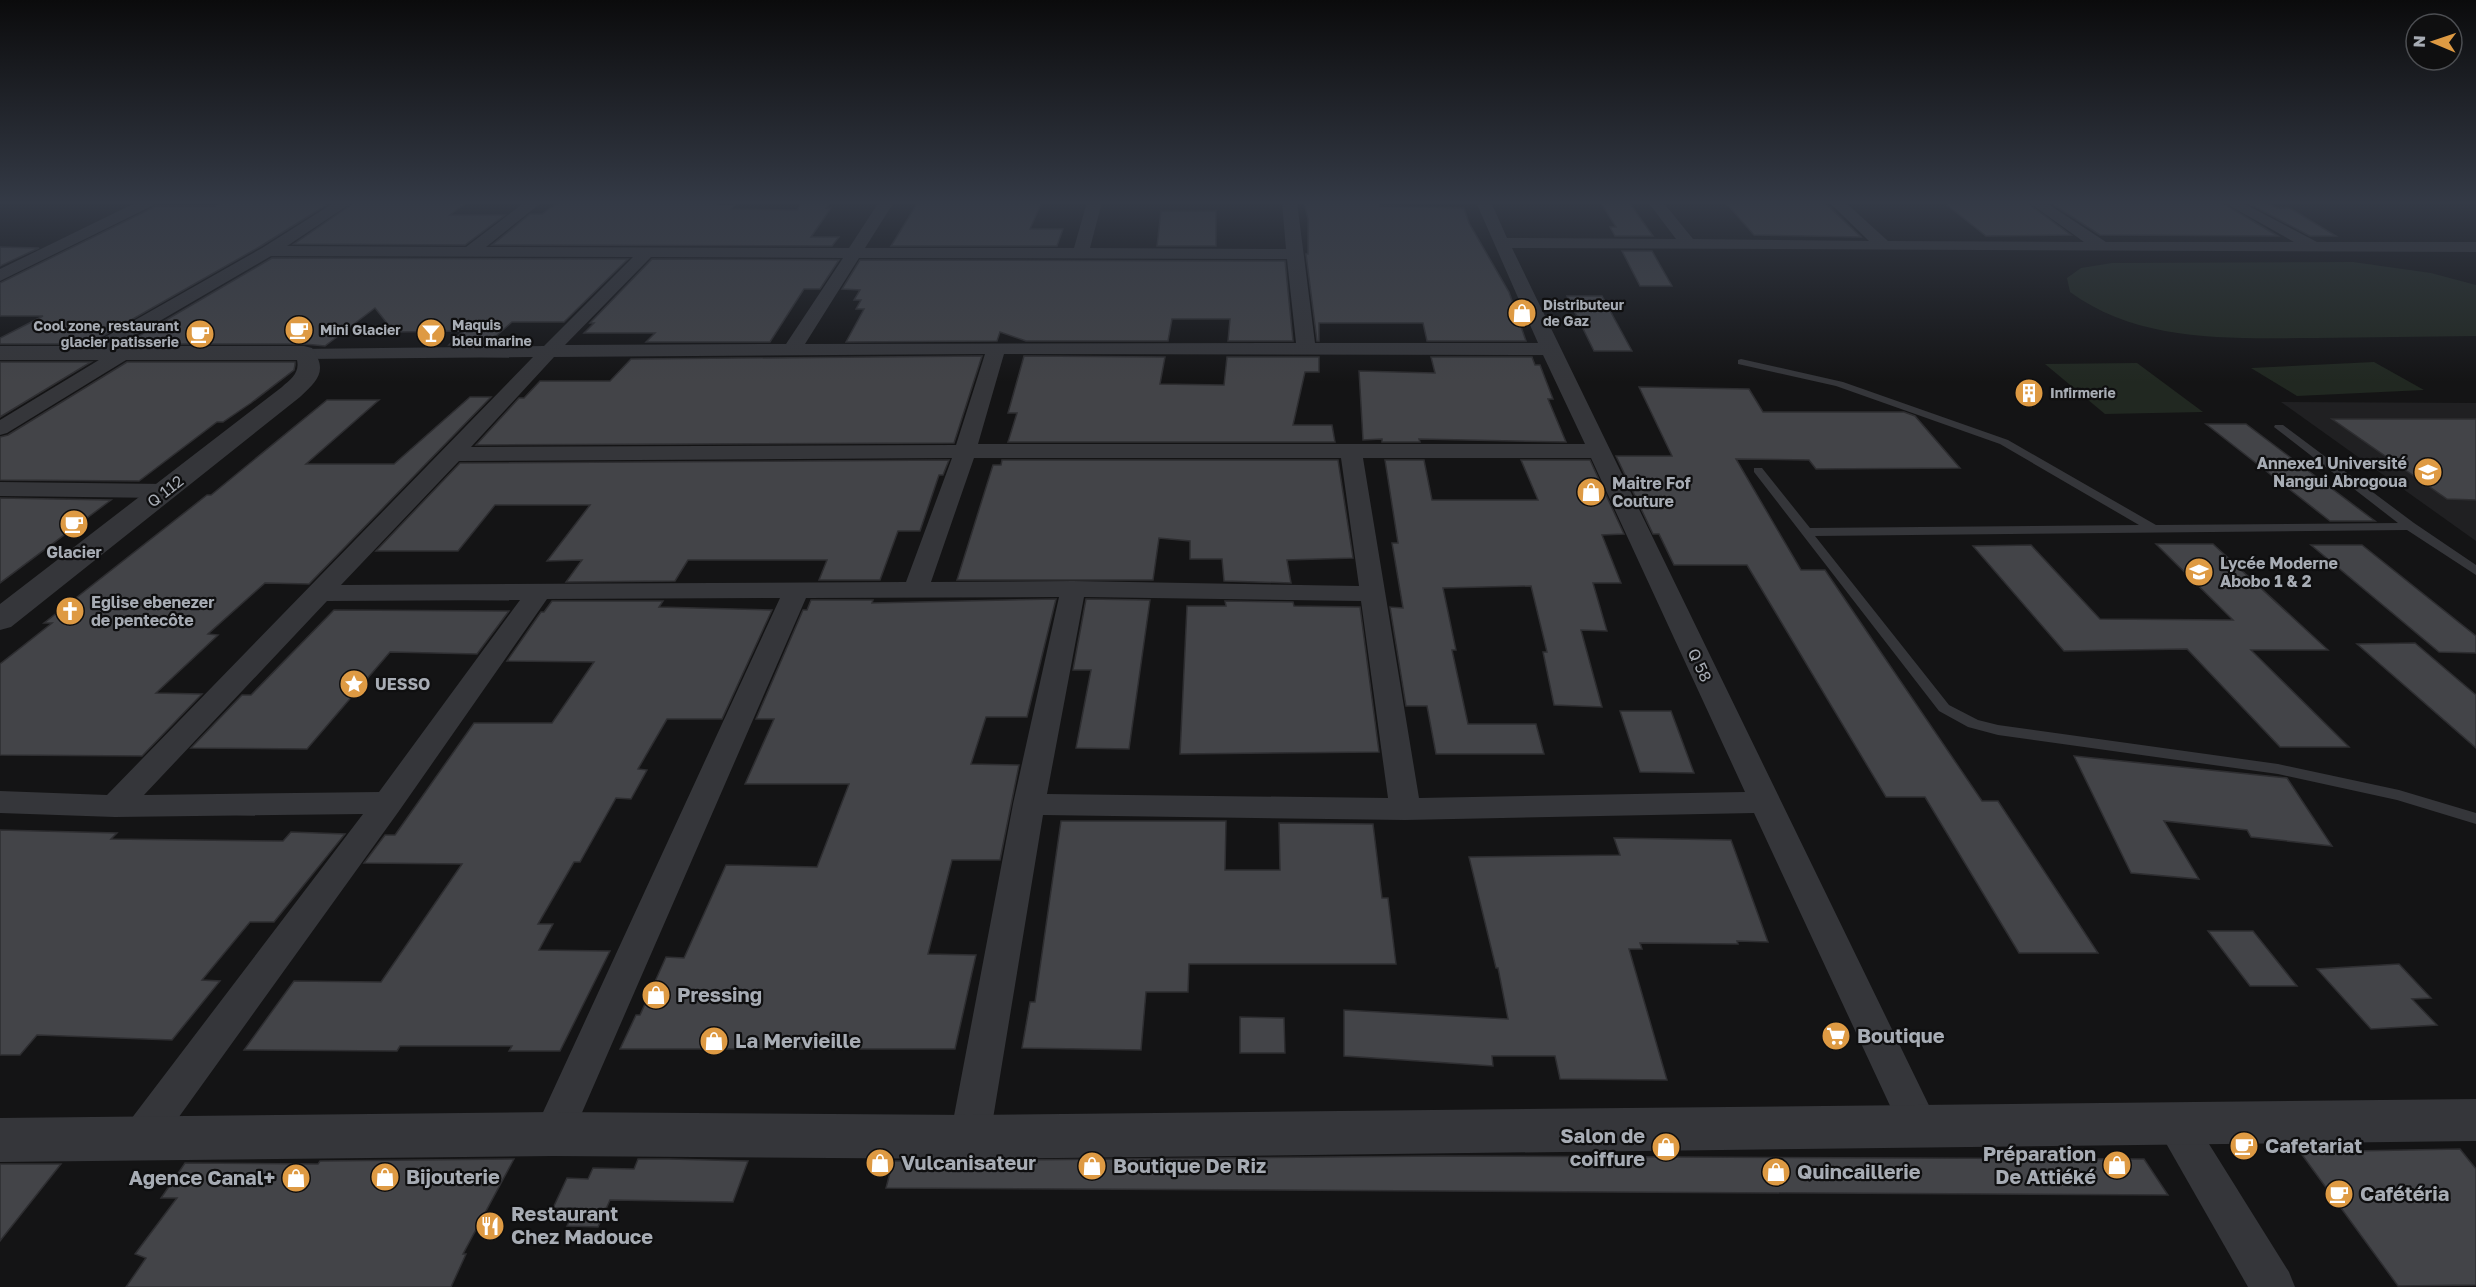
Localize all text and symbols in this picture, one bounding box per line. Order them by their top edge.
north arrow [2404,12,2464,72]
text: N [2409,35,2429,48]
place label: Distributeur de Gaz [1543,296,1625,329]
shop icon: Distributeur de Gaz [1506,297,1538,329]
cafe icon: Mini Glacier [283,314,315,346]
place label: Maquis bleu marine [452,316,532,349]
place label: Cool zone, restaurant glacier patisserie [33,317,179,350]
bar icon: Maquis bleu marine [415,317,447,349]
cafe icon: Cool zone, restaurant glacier patisserie [184,318,216,350]
place label: Mini Glacier [320,321,401,338]
building icon: Infirmerie [2013,377,2045,409]
place label: Infirmerie [2050,384,2116,401]
place label: Annexe1 Université Nangui Abrogoua [2257,453,2407,491]
school or university icon: Annexe1 Université Nangui Abrogoua [2412,456,2444,488]
street label: Q 112 [143,471,187,511]
place label: Maitre Fof Couture [1612,473,1691,511]
shop icon: Maitre Fof Couture [1575,476,1607,508]
cafe icon: Glacier [58,508,90,540]
place label: Glacier [46,542,102,562]
place label: Lycée Moderne Abobo 1 & 2 [2220,553,2338,591]
school or university icon: Lycée Moderne Abobo 1 & 2 [2183,556,2215,588]
place label: Eglise ebenezer de pentecôte [91,592,214,630]
church icon: Eglise ebenezer de pentecôte [54,595,86,627]
street label: Q 58 [1684,645,1716,685]
place icon: UESSO [338,668,370,700]
place label: UESSO [375,674,430,694]
shop icon: Pressing [640,979,672,1011]
place label: Pressing [677,982,762,1006]
supermarket icon: Boutique [1820,1020,1852,1052]
place label: Boutique [1857,1023,1945,1047]
shop icon: La Mervieille [698,1025,730,1057]
place label: La Mervieille [735,1028,861,1052]
place label: Salon de coiffure [1560,1123,1645,1170]
cafe icon: Cafetariat [2228,1130,2260,1162]
shop icon: Salon de coiffure [1650,1131,1682,1163]
place label: Cafetariat [2265,1133,2362,1157]
place label: Préparation De Attiéké [1983,1141,2096,1188]
shop icon: Vulcanisateur [864,1147,896,1179]
shop icon: Préparation De Attiéké [2101,1149,2133,1181]
place label: Vulcanisateur [901,1150,1036,1174]
shop icon: Boutique De Riz [1076,1150,1108,1182]
place label: Boutique De Riz [1113,1153,1266,1177]
shop icon: Quincaillerie [1760,1156,1792,1188]
place label: Quincaillerie [1797,1159,1921,1183]
shop icon: Bijouterie [369,1161,401,1193]
shop icon: Agence Canal+ [280,1162,312,1194]
place label: Bijouterie [406,1164,500,1188]
place label: Agence Canal+ [129,1165,275,1189]
cafe icon: Cafétéria [2323,1178,2355,1210]
place label: Cafétéria [2360,1181,2449,1205]
place label: Restaurant Chez Madouce [511,1201,653,1248]
restaurant icon: Restaurant Chez Madouce [474,1210,506,1242]

